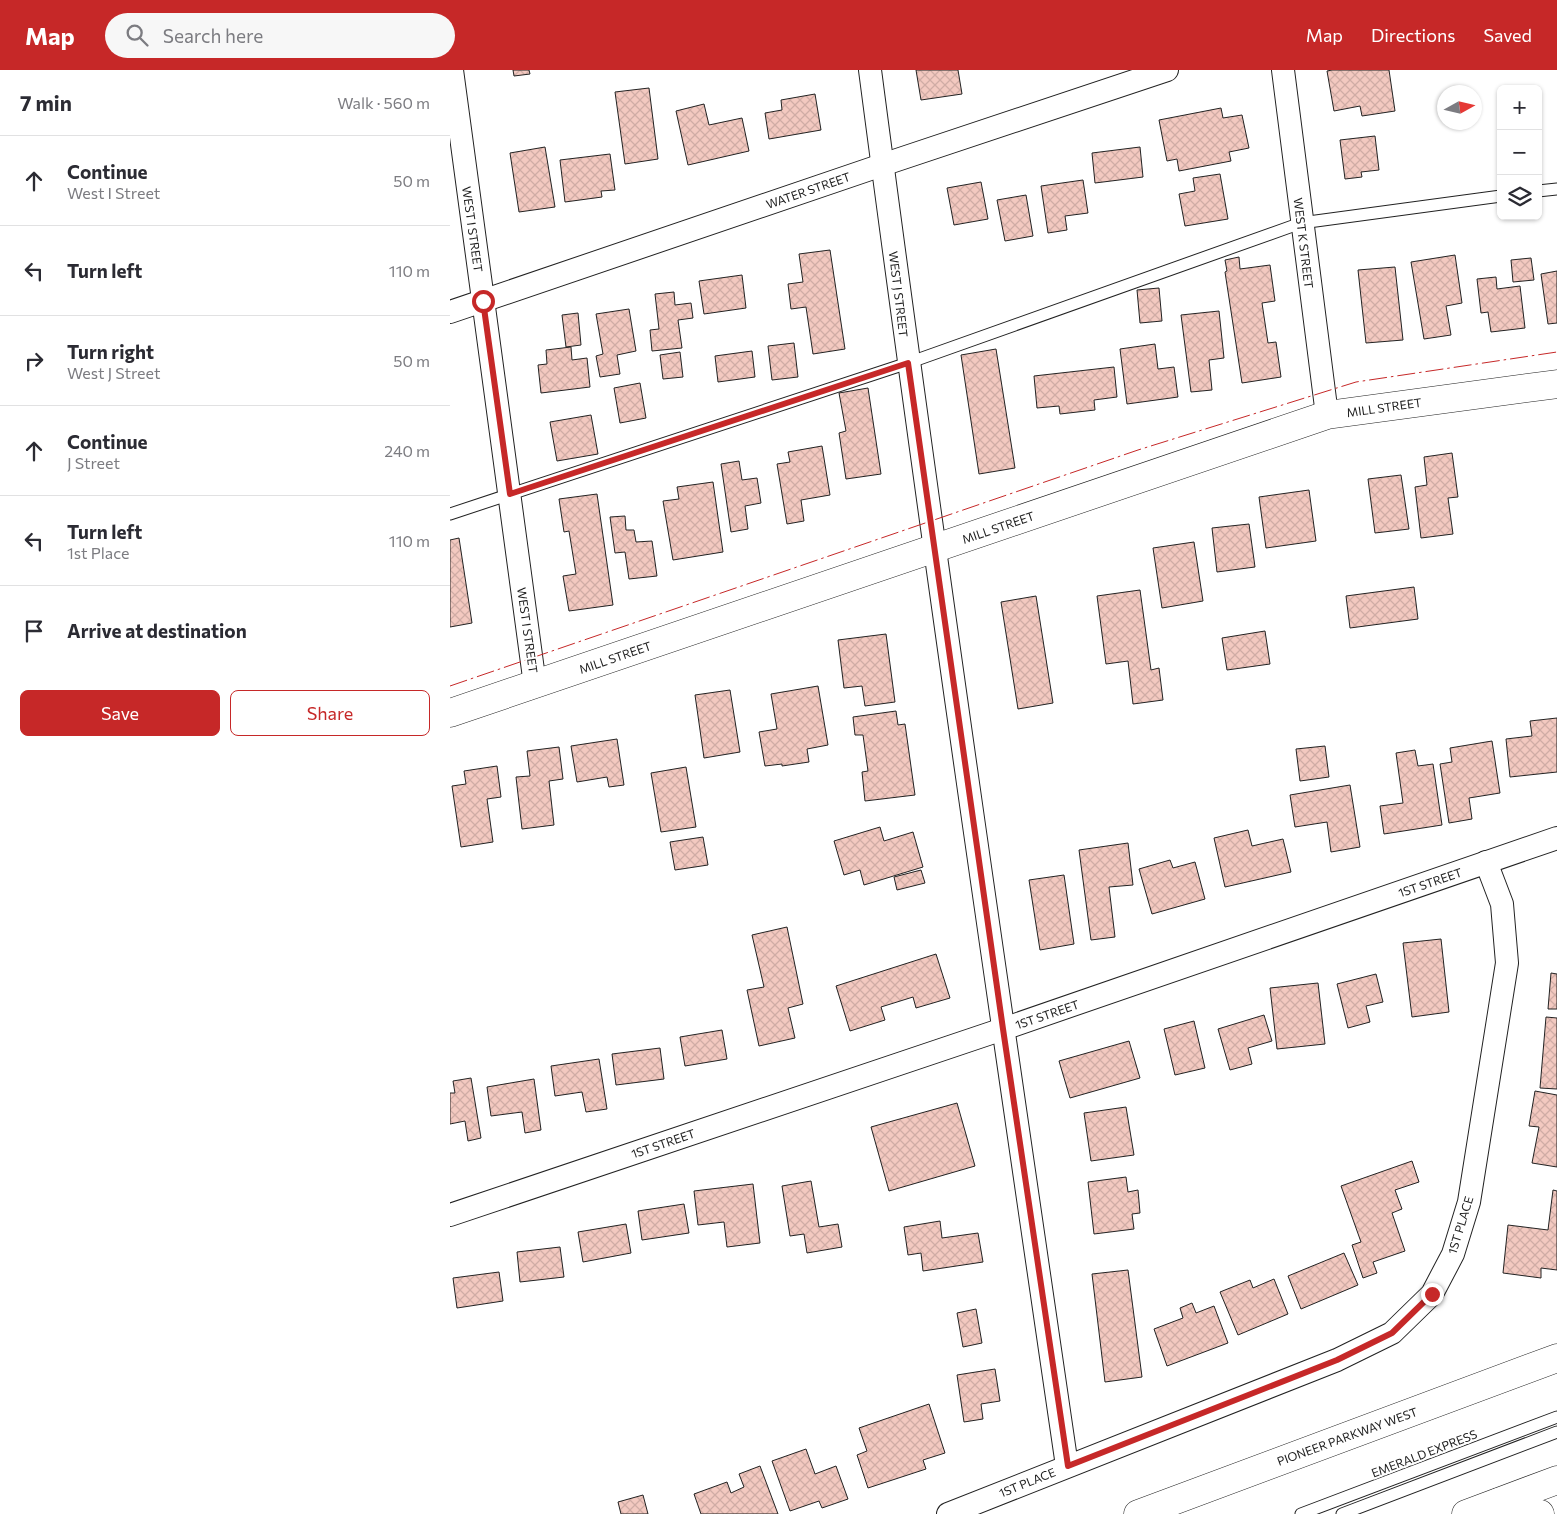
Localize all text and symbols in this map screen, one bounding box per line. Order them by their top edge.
search box [105,13,455,58]
text: Map [25,21,75,50]
icon: search [123,21,151,49]
text: Search here [163,24,263,47]
text: Map [1306,24,1343,46]
text: Directions [1371,24,1455,46]
text: Saved [1483,24,1532,46]
north arrow [1437,85,1482,130]
map controls [1497,85,1542,220]
button: + [1497,85,1542,130]
text: 7 min [20,90,72,115]
text: Walk · 560 m [337,93,430,112]
button: − [1497,130,1542,175]
text: Continue [67,160,147,183]
icon: ahead [20,167,48,195]
street label: WATER STREET [764,169,852,211]
text: 50 m [393,171,430,190]
button: layers [1497,175,1542,220]
text: West I Street [67,183,160,202]
street label: WEST I STREET [460,185,486,273]
street label: WEST K STREET [1291,197,1317,289]
street label: WEST J STREET [886,250,911,338]
icon: left [20,257,48,285]
text: Turn left [67,259,142,282]
text: 110 m [389,261,430,280]
route start [472,290,495,313]
text: Turn right [67,340,154,363]
icon: right [20,347,48,375]
text: 50 m [393,351,430,370]
text: West J Street [67,363,160,382]
street label: MILL STREET [1346,395,1423,419]
text: Continue [67,430,147,453]
icon: ahead [20,437,48,465]
text: 240 m [384,441,430,460]
text: J Street [67,453,120,472]
street label: MILL STREET [960,508,1036,546]
text: Turn left [67,520,142,543]
icon: left [20,527,48,555]
text: 110 m [389,531,430,550]
text: 1st Place [67,543,130,562]
street label: WEST I STREET [515,586,541,674]
icon: arrive [20,617,48,645]
text: Arrive at destination [67,619,247,642]
street label: MILL STREET [577,638,653,676]
button: Save [20,690,220,736]
button: Share [230,690,430,736]
street label: 1ST STREET [1396,864,1464,899]
street label: 1ST STREET [1013,996,1081,1031]
street label: 1ST STREET [629,1125,697,1160]
street label: 1ST PLACE [1445,1194,1475,1256]
route end [1421,1283,1444,1306]
street label: PIONEER PARKWAY WEST [1275,1404,1419,1468]
street label: EMERALD EXPRESS [1369,1426,1479,1480]
street label: 1ST PLACE [997,1464,1057,1500]

